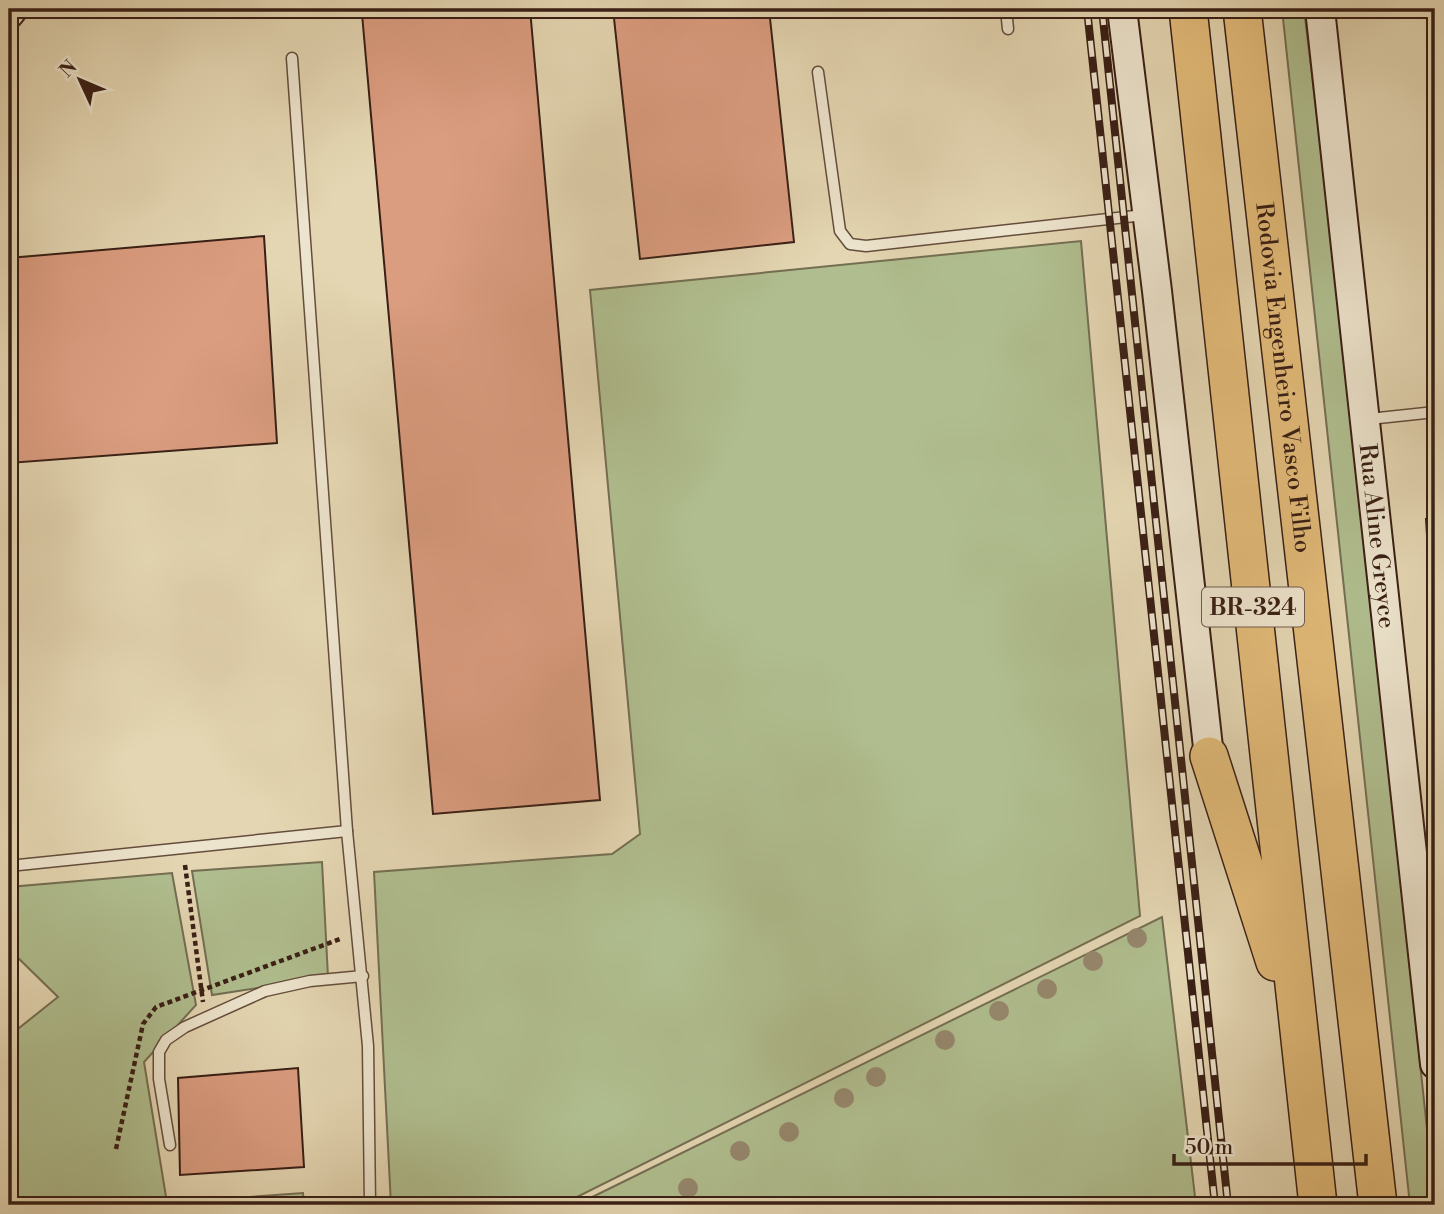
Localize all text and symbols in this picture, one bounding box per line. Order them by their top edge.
north arrow [46,46,116,116]
text: N [55,55,82,83]
street label: Rodovia Engenheiro Vasco Filho [1248,201,1318,555]
street label: Rua Aline Greyce [1351,442,1401,630]
road number: BR-324 [1202,587,1304,626]
scale bar [1174,1123,1367,1167]
text: 50 m [1185,1135,1233,1161]

